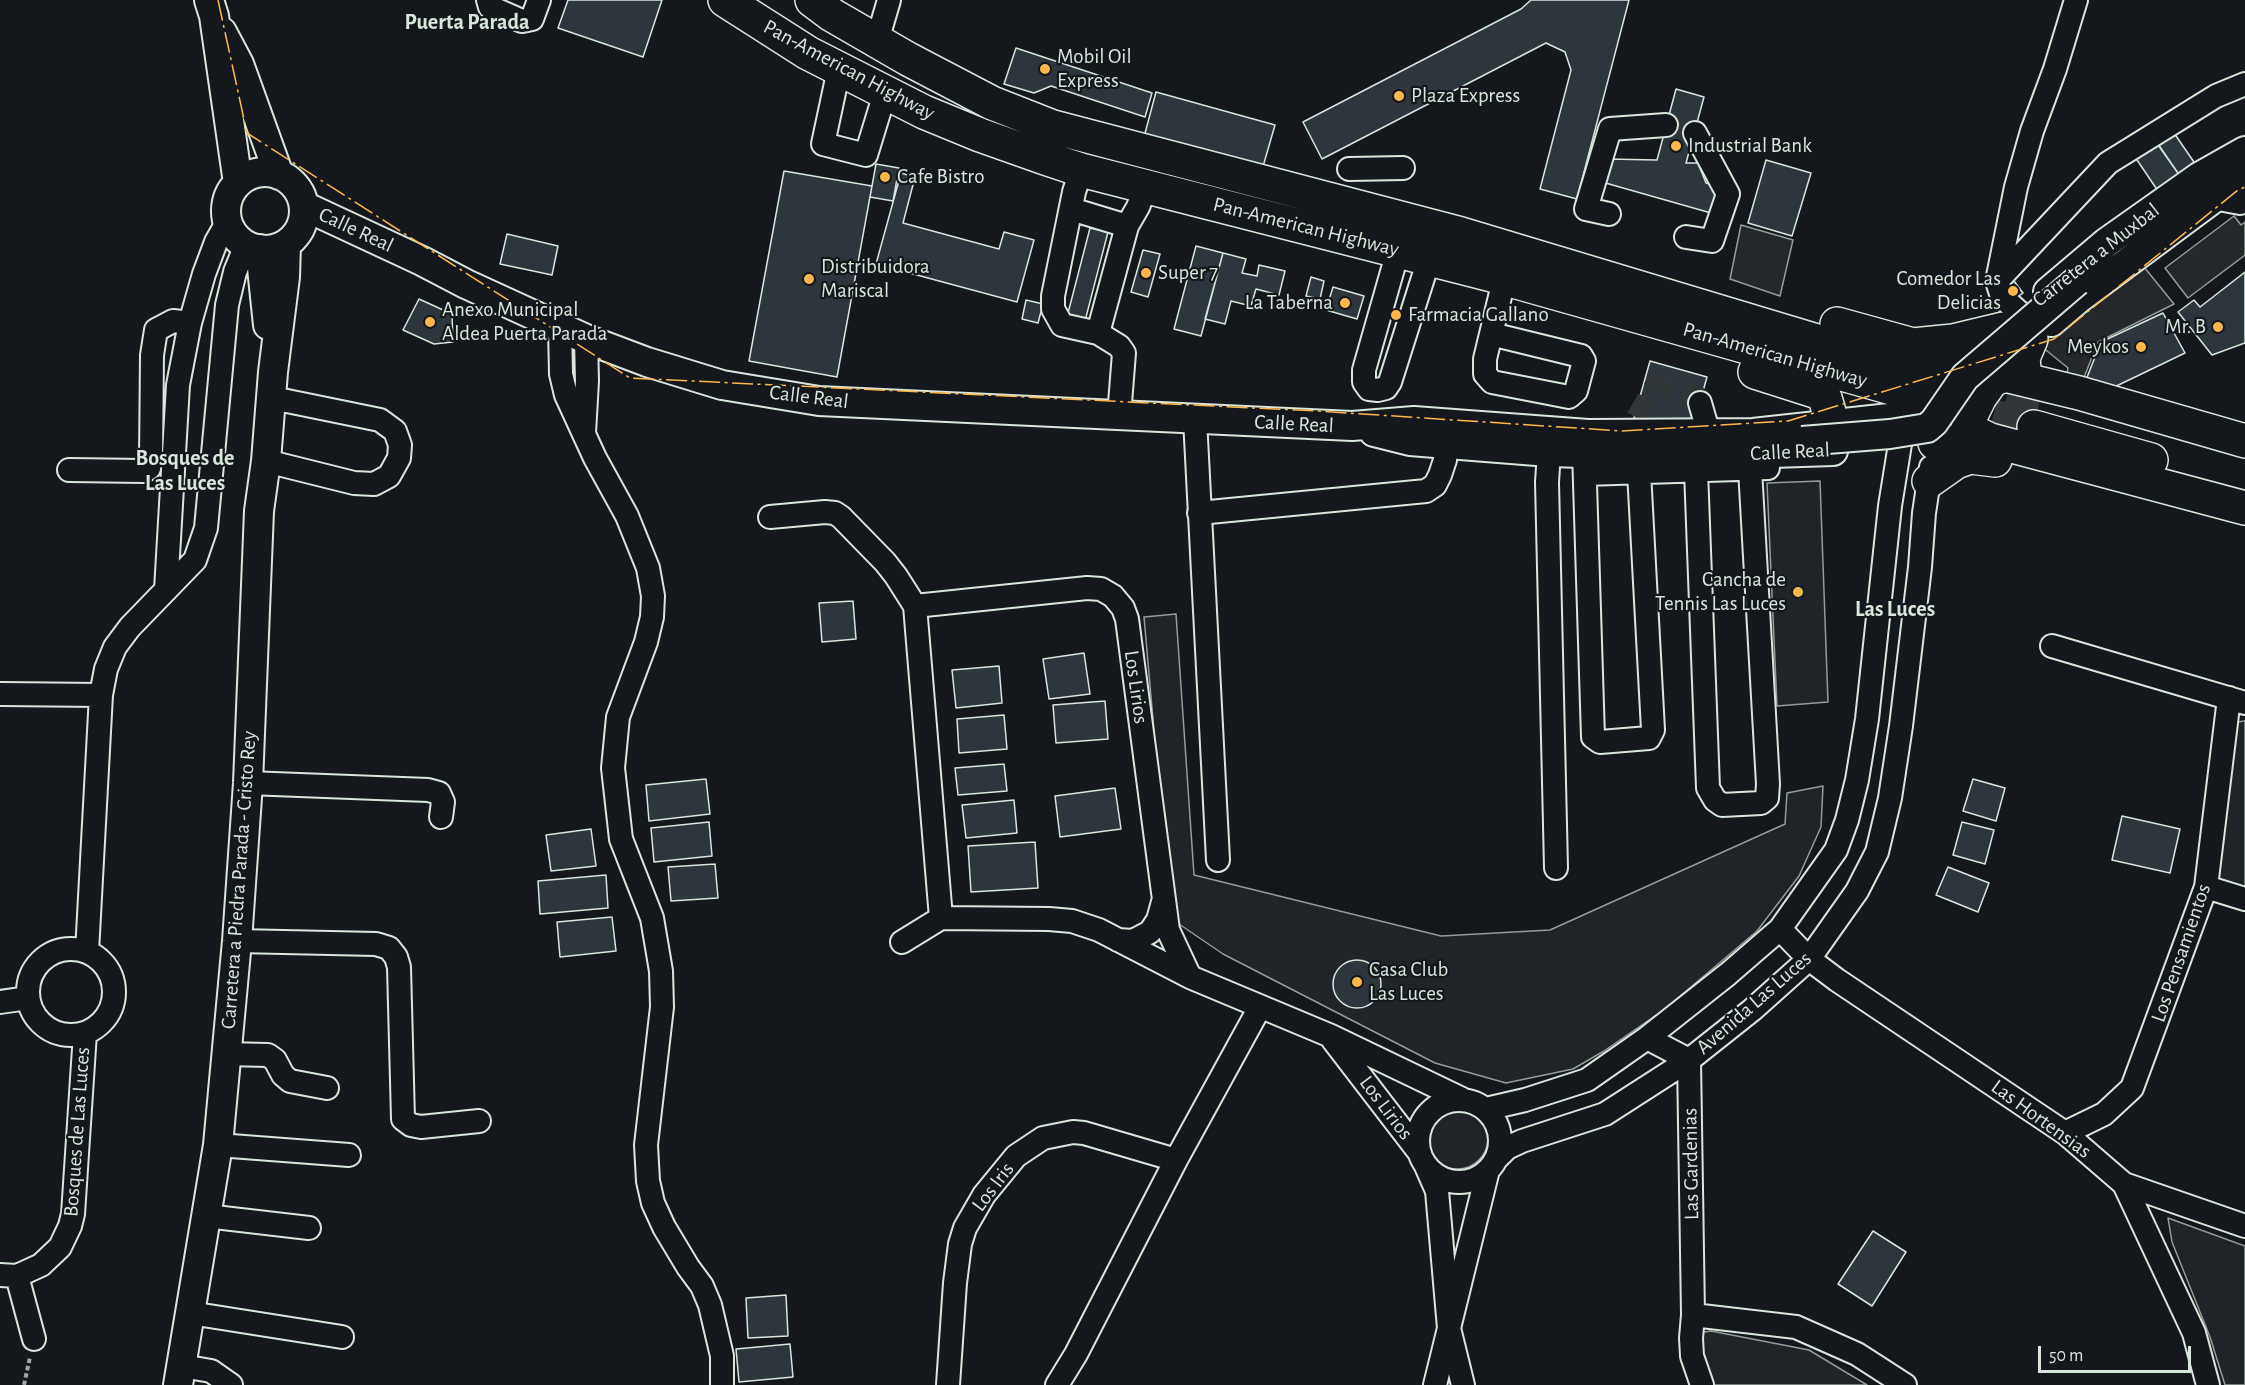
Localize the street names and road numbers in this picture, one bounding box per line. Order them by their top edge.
street label: Pan-American Highway [759,14,939,126]
street label: Pan-American Highway [1211,192,1401,262]
street label: Carretera a Muxbal [2027,198,2165,312]
street label: Calle Real [315,202,397,258]
street label: Pan-American Highway [1680,317,1870,393]
street label: Calle Real [768,380,850,414]
street label: Calle Real [1254,409,1334,439]
street label: Calle Real [1750,437,1830,467]
street label: Los Lirios [1118,649,1154,725]
street label: Carretera a Piedra Parada - Cristo Rey [216,730,262,1030]
street label: Los Pensamientos [2146,880,2216,1026]
street label: Avenida Las Luces [1691,946,1817,1060]
street label: Bosques de Las Luces [58,1046,96,1218]
street label: Los Lirios [1354,1071,1418,1145]
street label: Las Hortensias [1986,1074,2096,1164]
street label: Las Gardenias [1677,1108,1705,1220]
street label: Los Iris [966,1157,1020,1217]

